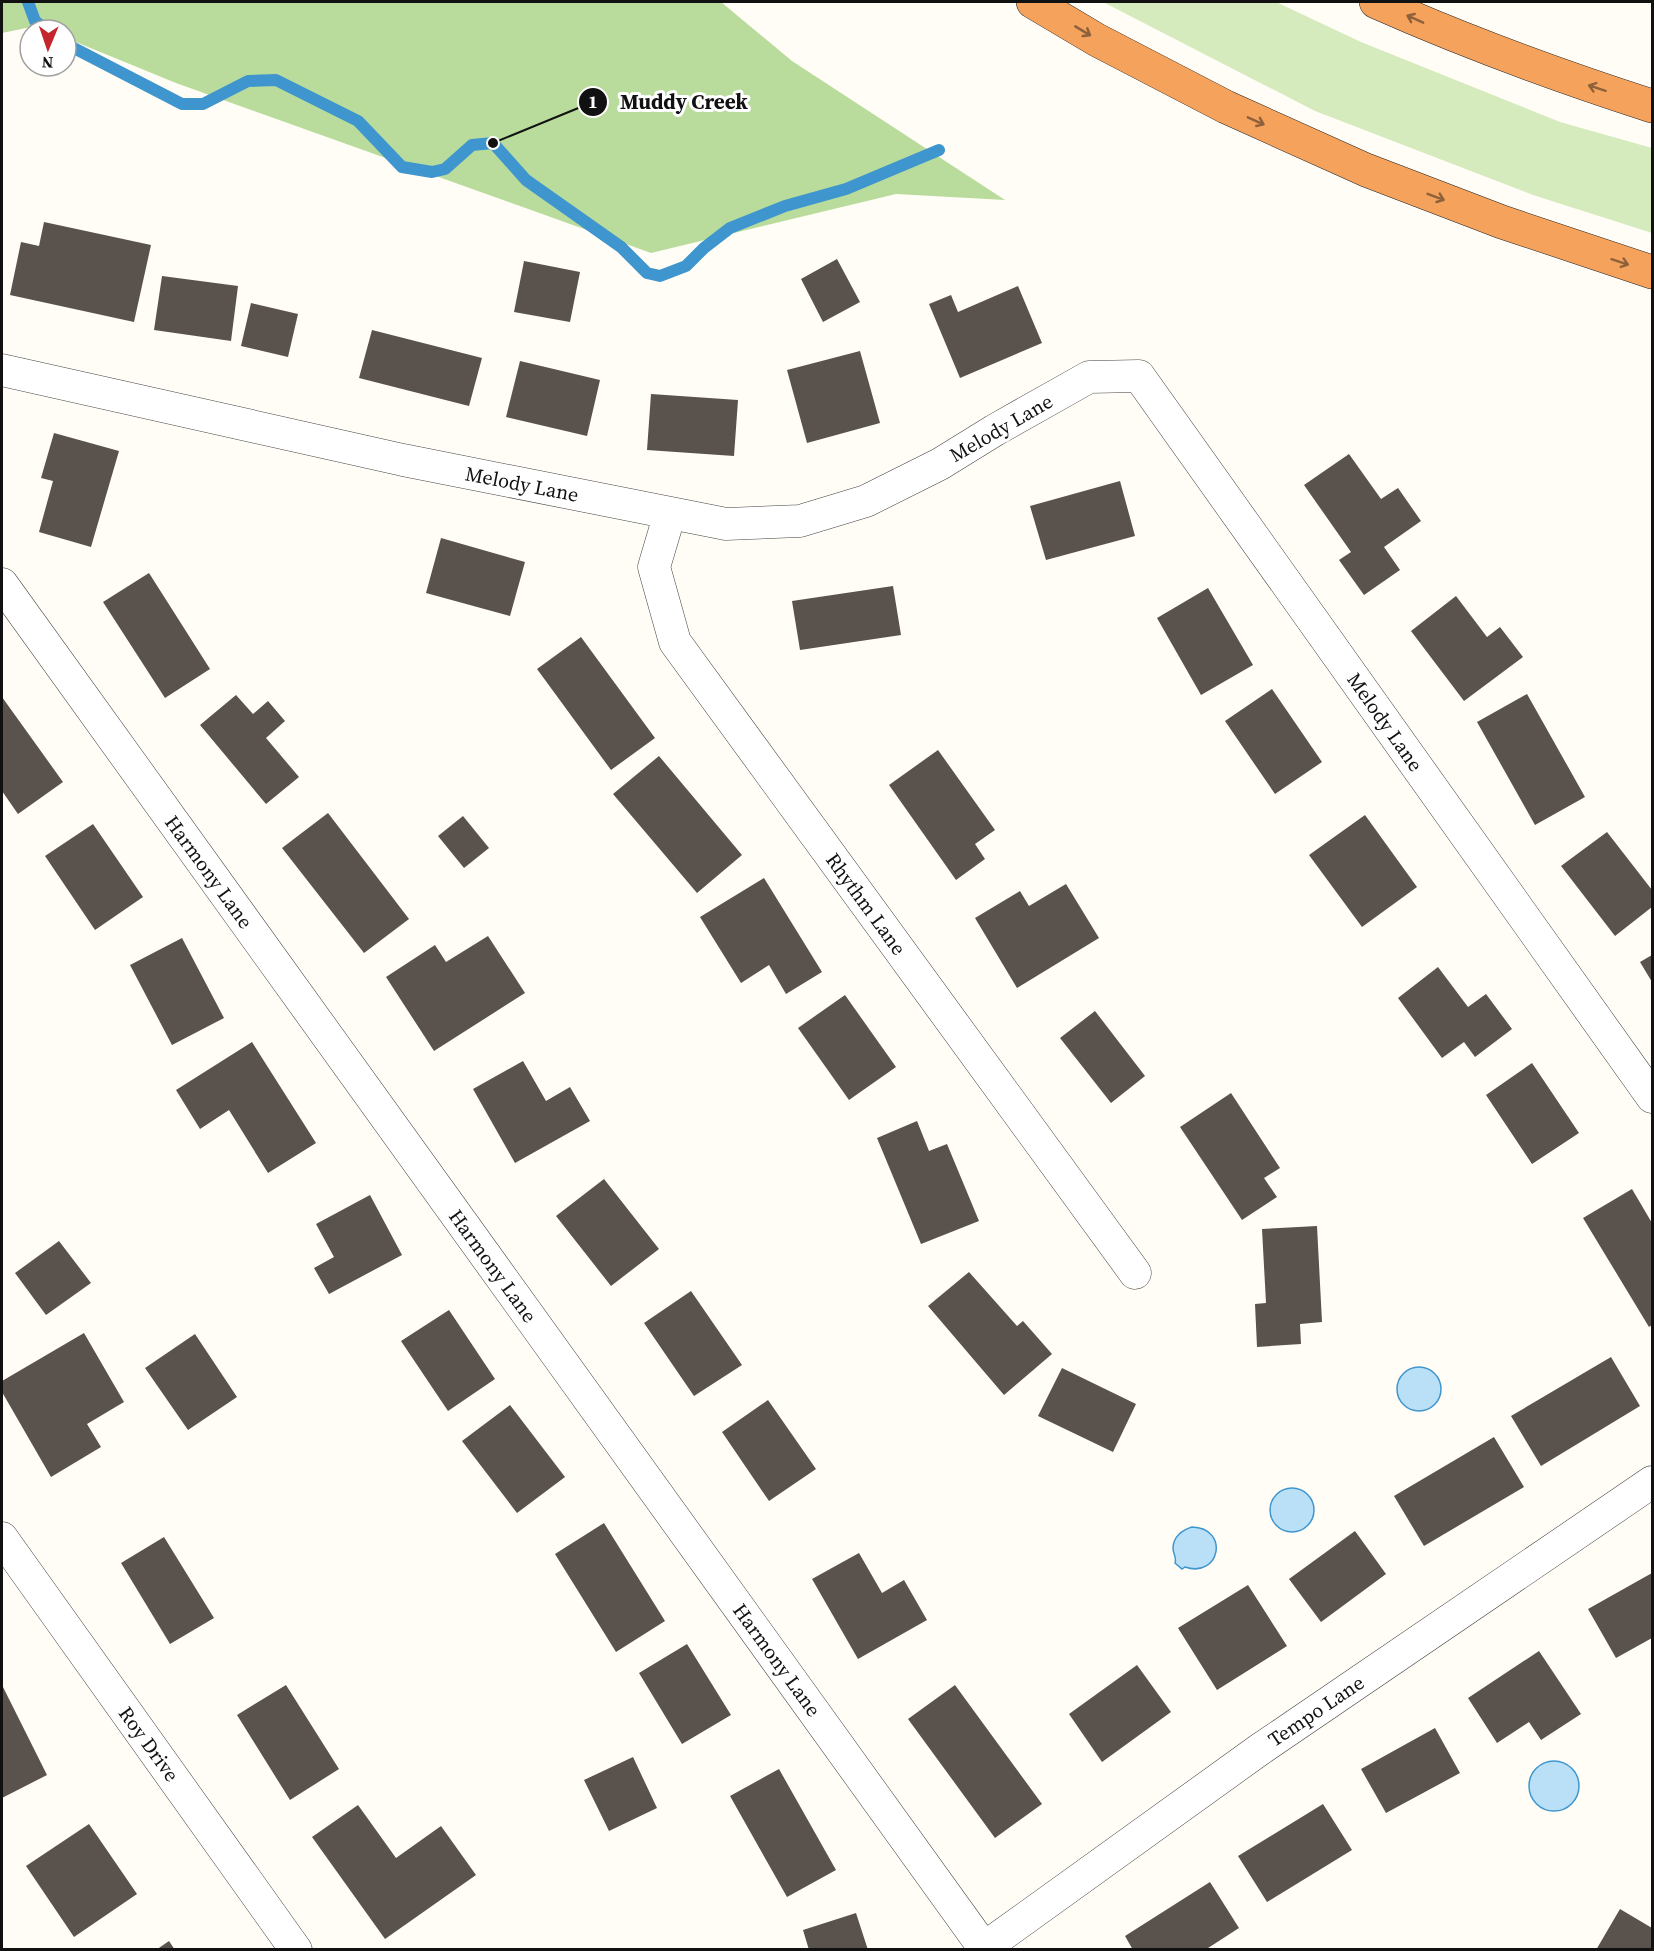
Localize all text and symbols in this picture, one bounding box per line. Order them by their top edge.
one-way arrow [1406,13,1424,24]
north arrow [18,18,78,78]
one-way arrow [1074,26,1091,38]
text: N [41,52,54,74]
callout: Muddy Creek [578,82,760,121]
one-way arrow [1588,82,1607,93]
text: Muddy Creek [620,87,748,116]
text: 1 [588,89,598,114]
one-way arrow [1247,116,1265,127]
one-way arrow [1426,192,1445,203]
one-way arrow [1610,257,1629,268]
street label: Melody Lane [944,387,1058,469]
street label: Melody Lane [463,459,581,509]
street label: Melody Lane [1341,667,1429,777]
street label: Harmony Lane [158,810,260,934]
street label: Rhythm Lane [819,847,913,961]
street label: Harmony Lane [442,1204,544,1328]
street label: Harmony Lane [726,1598,828,1722]
street label: Tempo Lane [1262,1669,1370,1753]
street label: Roy Drive [112,1701,186,1787]

